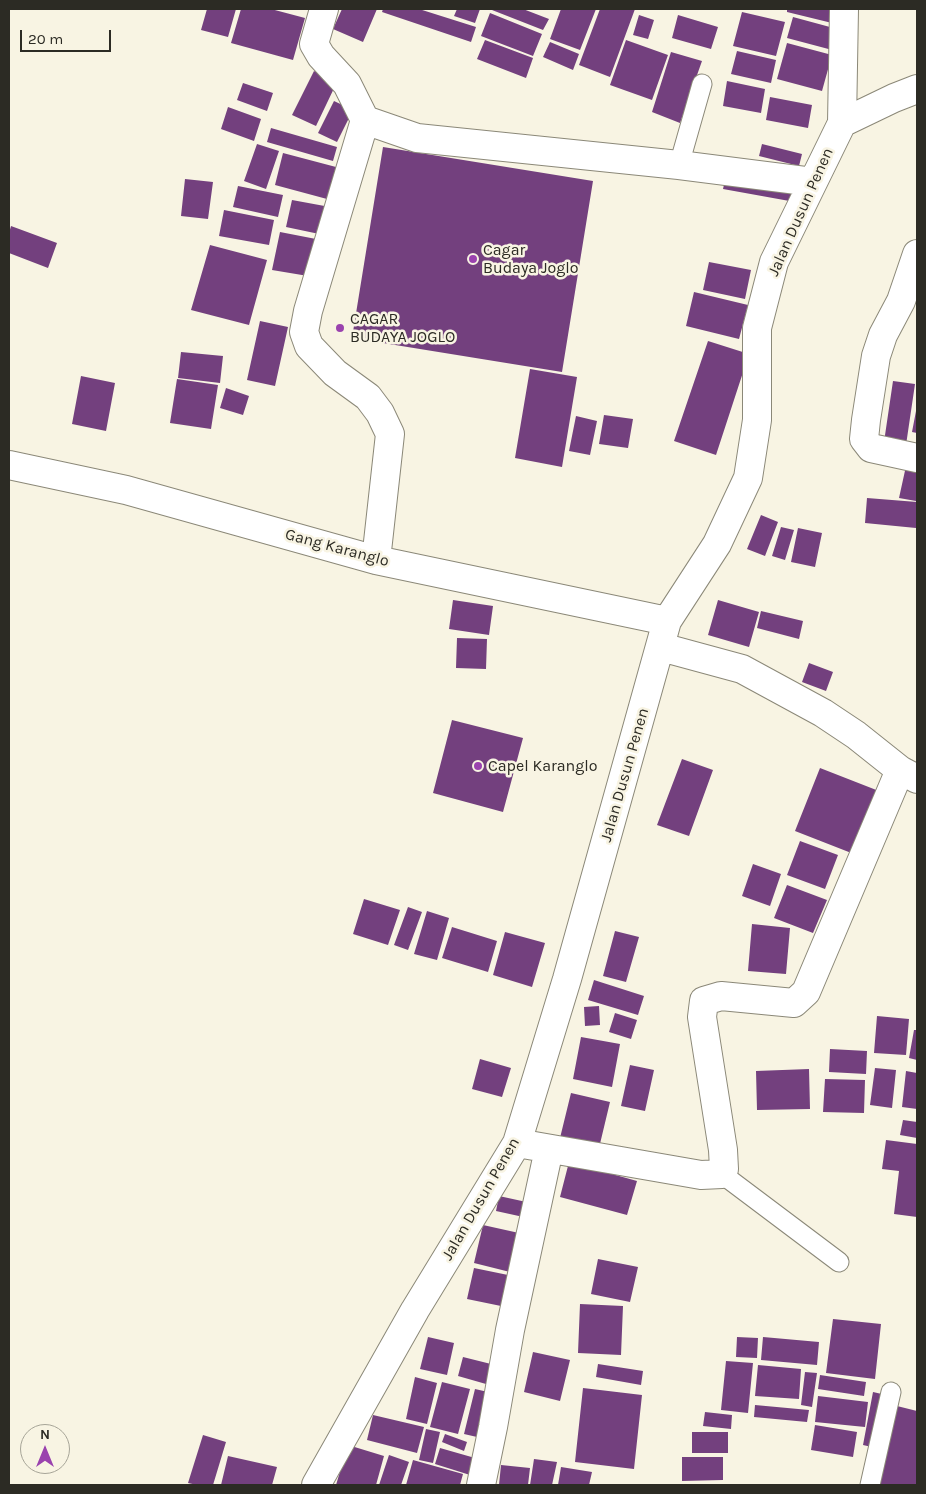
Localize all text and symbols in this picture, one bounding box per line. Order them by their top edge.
scale bar [22,20,114,52]
text: 20 m [28,30,63,48]
street label: Jalan Dusun Penen [764,145,838,279]
place label: Cagar Budaya Joglo [483,240,578,278]
marker: Cagar Budaya Joglo [467,253,479,265]
place label: CAGAR BUDAYA JOGLO [350,309,455,347]
marker: CAGAR BUDAYA JOGLO [334,322,346,334]
street label: Gang Karanglo [283,525,391,571]
street label: Jalan Dusun Penen [597,706,653,844]
place label: Capel Karanglo [488,756,597,776]
marker: Capel Karanglo [472,760,484,772]
street label: Jalan Dusun Penen [438,1134,524,1264]
north arrow [20,1424,70,1474]
text: N [40,1426,50,1443]

